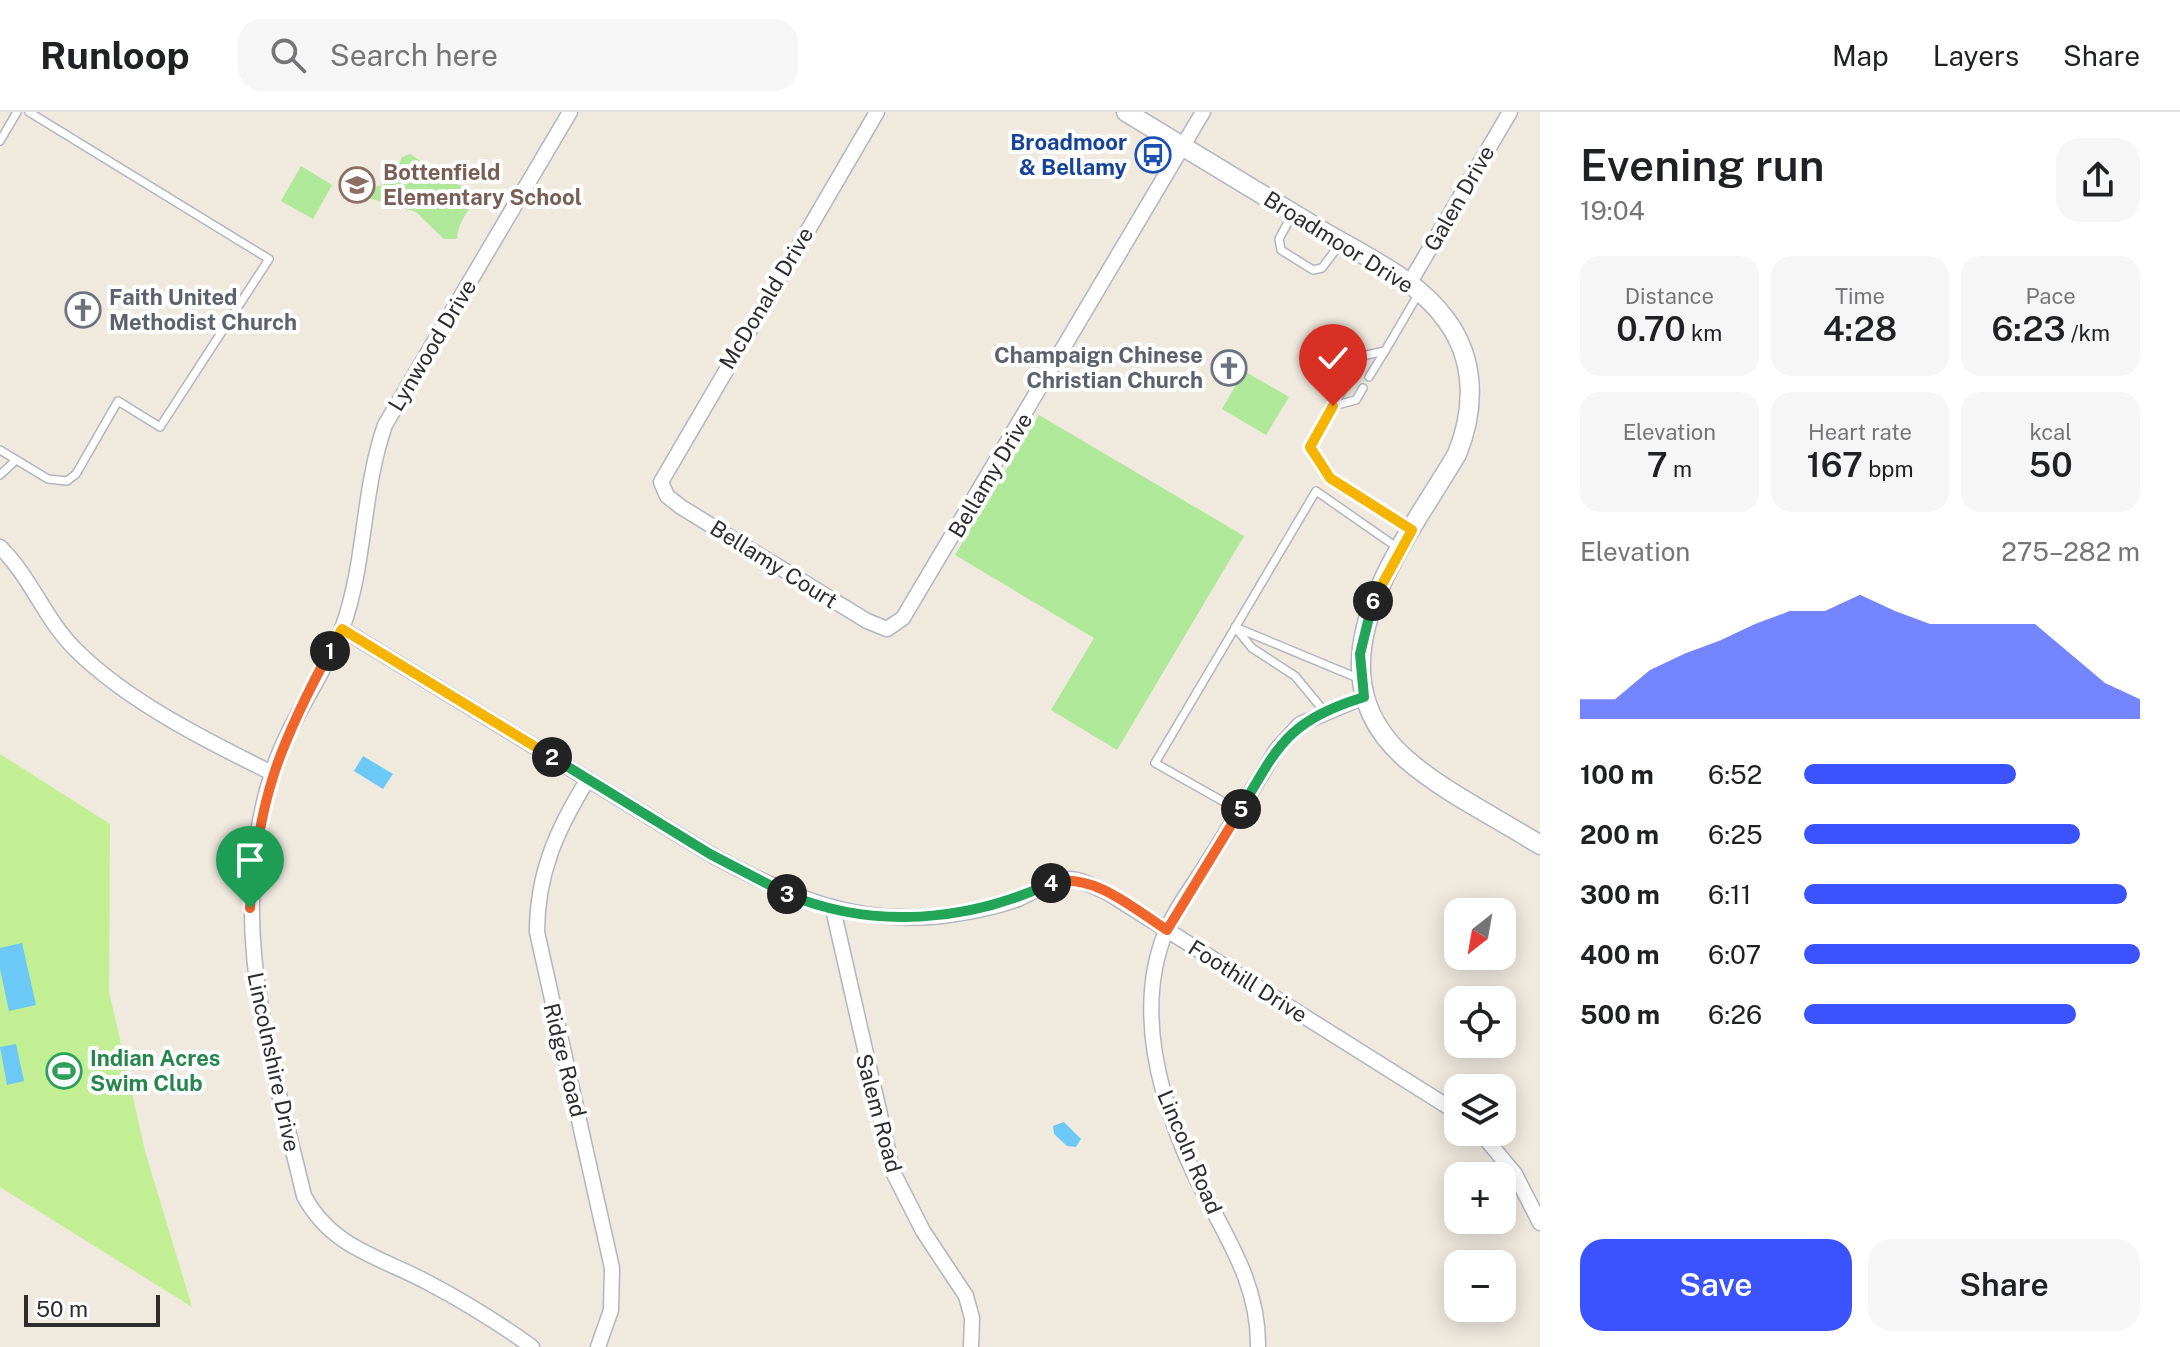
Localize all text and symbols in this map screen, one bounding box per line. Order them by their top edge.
search box [238,19,798,91]
text: Runloop [40,33,190,78]
icon: search [266,33,310,77]
text: Search here [330,37,498,73]
text: Map [1832,39,1889,72]
text: Layers [1933,39,2019,72]
text: Share [2063,39,2140,72]
place label: Broadmoor & Bellamy [1010,129,1128,180]
bus stop icon: Broadmoor & Bellamy [1134,136,1172,174]
button: share [2056,138,2140,222]
text: Evening run [1580,139,1825,191]
street label: Galen Drive [1418,141,1500,255]
place label: Bottenfield Elementary School [383,159,582,210]
school or university icon: Bottenfield Elementary School [338,166,376,204]
street label: Broadmoor Drive [1259,186,1419,298]
text: 19:04 [1580,195,1645,226]
street label: McDonald Drive [713,222,819,374]
street label: Lynwood Drive [383,274,481,416]
text: Distance [1625,283,1714,309]
text: Time [1835,283,1885,309]
text: Pace [2026,283,2076,309]
place label: Faith United Methodist Church [109,284,297,335]
church icon: Faith United Methodist Church [64,291,102,329]
text: 0.70 [1616,309,1686,349]
text: 4:28 [1823,309,1897,349]
text: 6:23 [1991,309,2065,349]
text: km [1686,320,1722,346]
text: /km [2065,320,2110,346]
pin [1299,324,1367,406]
icon: check [1311,336,1355,380]
place label: Champaign Chinese Christian Church [994,342,1203,393]
church icon: Champaign Chinese Christian Church [1210,349,1248,387]
street label: Bellamy Drive [943,408,1037,542]
text: Elevation [1623,419,1716,445]
text: Heart rate [1808,419,1912,445]
text: kcal [2029,419,2072,445]
text: 7 [1647,445,1668,485]
text: 167 [1806,445,1863,485]
text: 50 [2029,445,2073,485]
text: m [1668,456,1692,482]
text: bpm [1863,456,1914,482]
street label: Bellamy Court [705,514,843,614]
text: Elevation [1580,536,1690,567]
text: 275–282 m [2001,536,2140,567]
pin: 6 [1353,581,1393,621]
text: 6 [1366,588,1380,614]
pin: 1 [310,631,350,671]
text: 1 [325,638,335,664]
pin: 2 [532,737,572,777]
text: 2 [545,744,559,770]
text: 100 m [1580,759,1654,790]
text: 6:52 [1708,759,1762,790]
pin: 5 [1221,789,1261,829]
text: 5 [1234,796,1248,822]
text: 200 m [1580,819,1659,850]
text: 6:25 [1708,819,1763,850]
pin [216,826,284,908]
icon: arrive [228,838,272,882]
pin: 4 [1031,863,1071,903]
text: 4 [1044,870,1058,896]
pin: 3 [767,874,807,914]
text: 300 m [1580,879,1660,910]
text: 6:11 [1708,879,1751,910]
text: 3 [780,881,794,907]
north arrow [1444,898,1516,970]
map controls [1444,898,1516,1322]
street label: Foothill Drive [1184,934,1312,1028]
text: 400 m [1580,939,1660,970]
text: 6:07 [1708,939,1761,970]
street label: Lincolnshire Drive [242,970,306,1154]
button: locate [1444,986,1516,1058]
text: 500 m [1580,999,1660,1030]
text: 6:26 [1708,999,1762,1030]
street label: Ridge Road [538,1000,592,1120]
place label: Indian Acres Swim Club [90,1045,220,1096]
street label: Salem Road [851,1051,907,1175]
sports icon: Indian Acres Swim Club [45,1052,83,1090]
button: layers [1444,1074,1516,1146]
street label: Lincoln Road [1152,1086,1228,1218]
button: + [1444,1162,1516,1234]
button: Save [1580,1239,1852,1331]
button: Share [1868,1239,2140,1331]
button: − [1444,1250,1516,1322]
scale bar [24,1291,160,1327]
text: 50 m [36,1296,88,1322]

